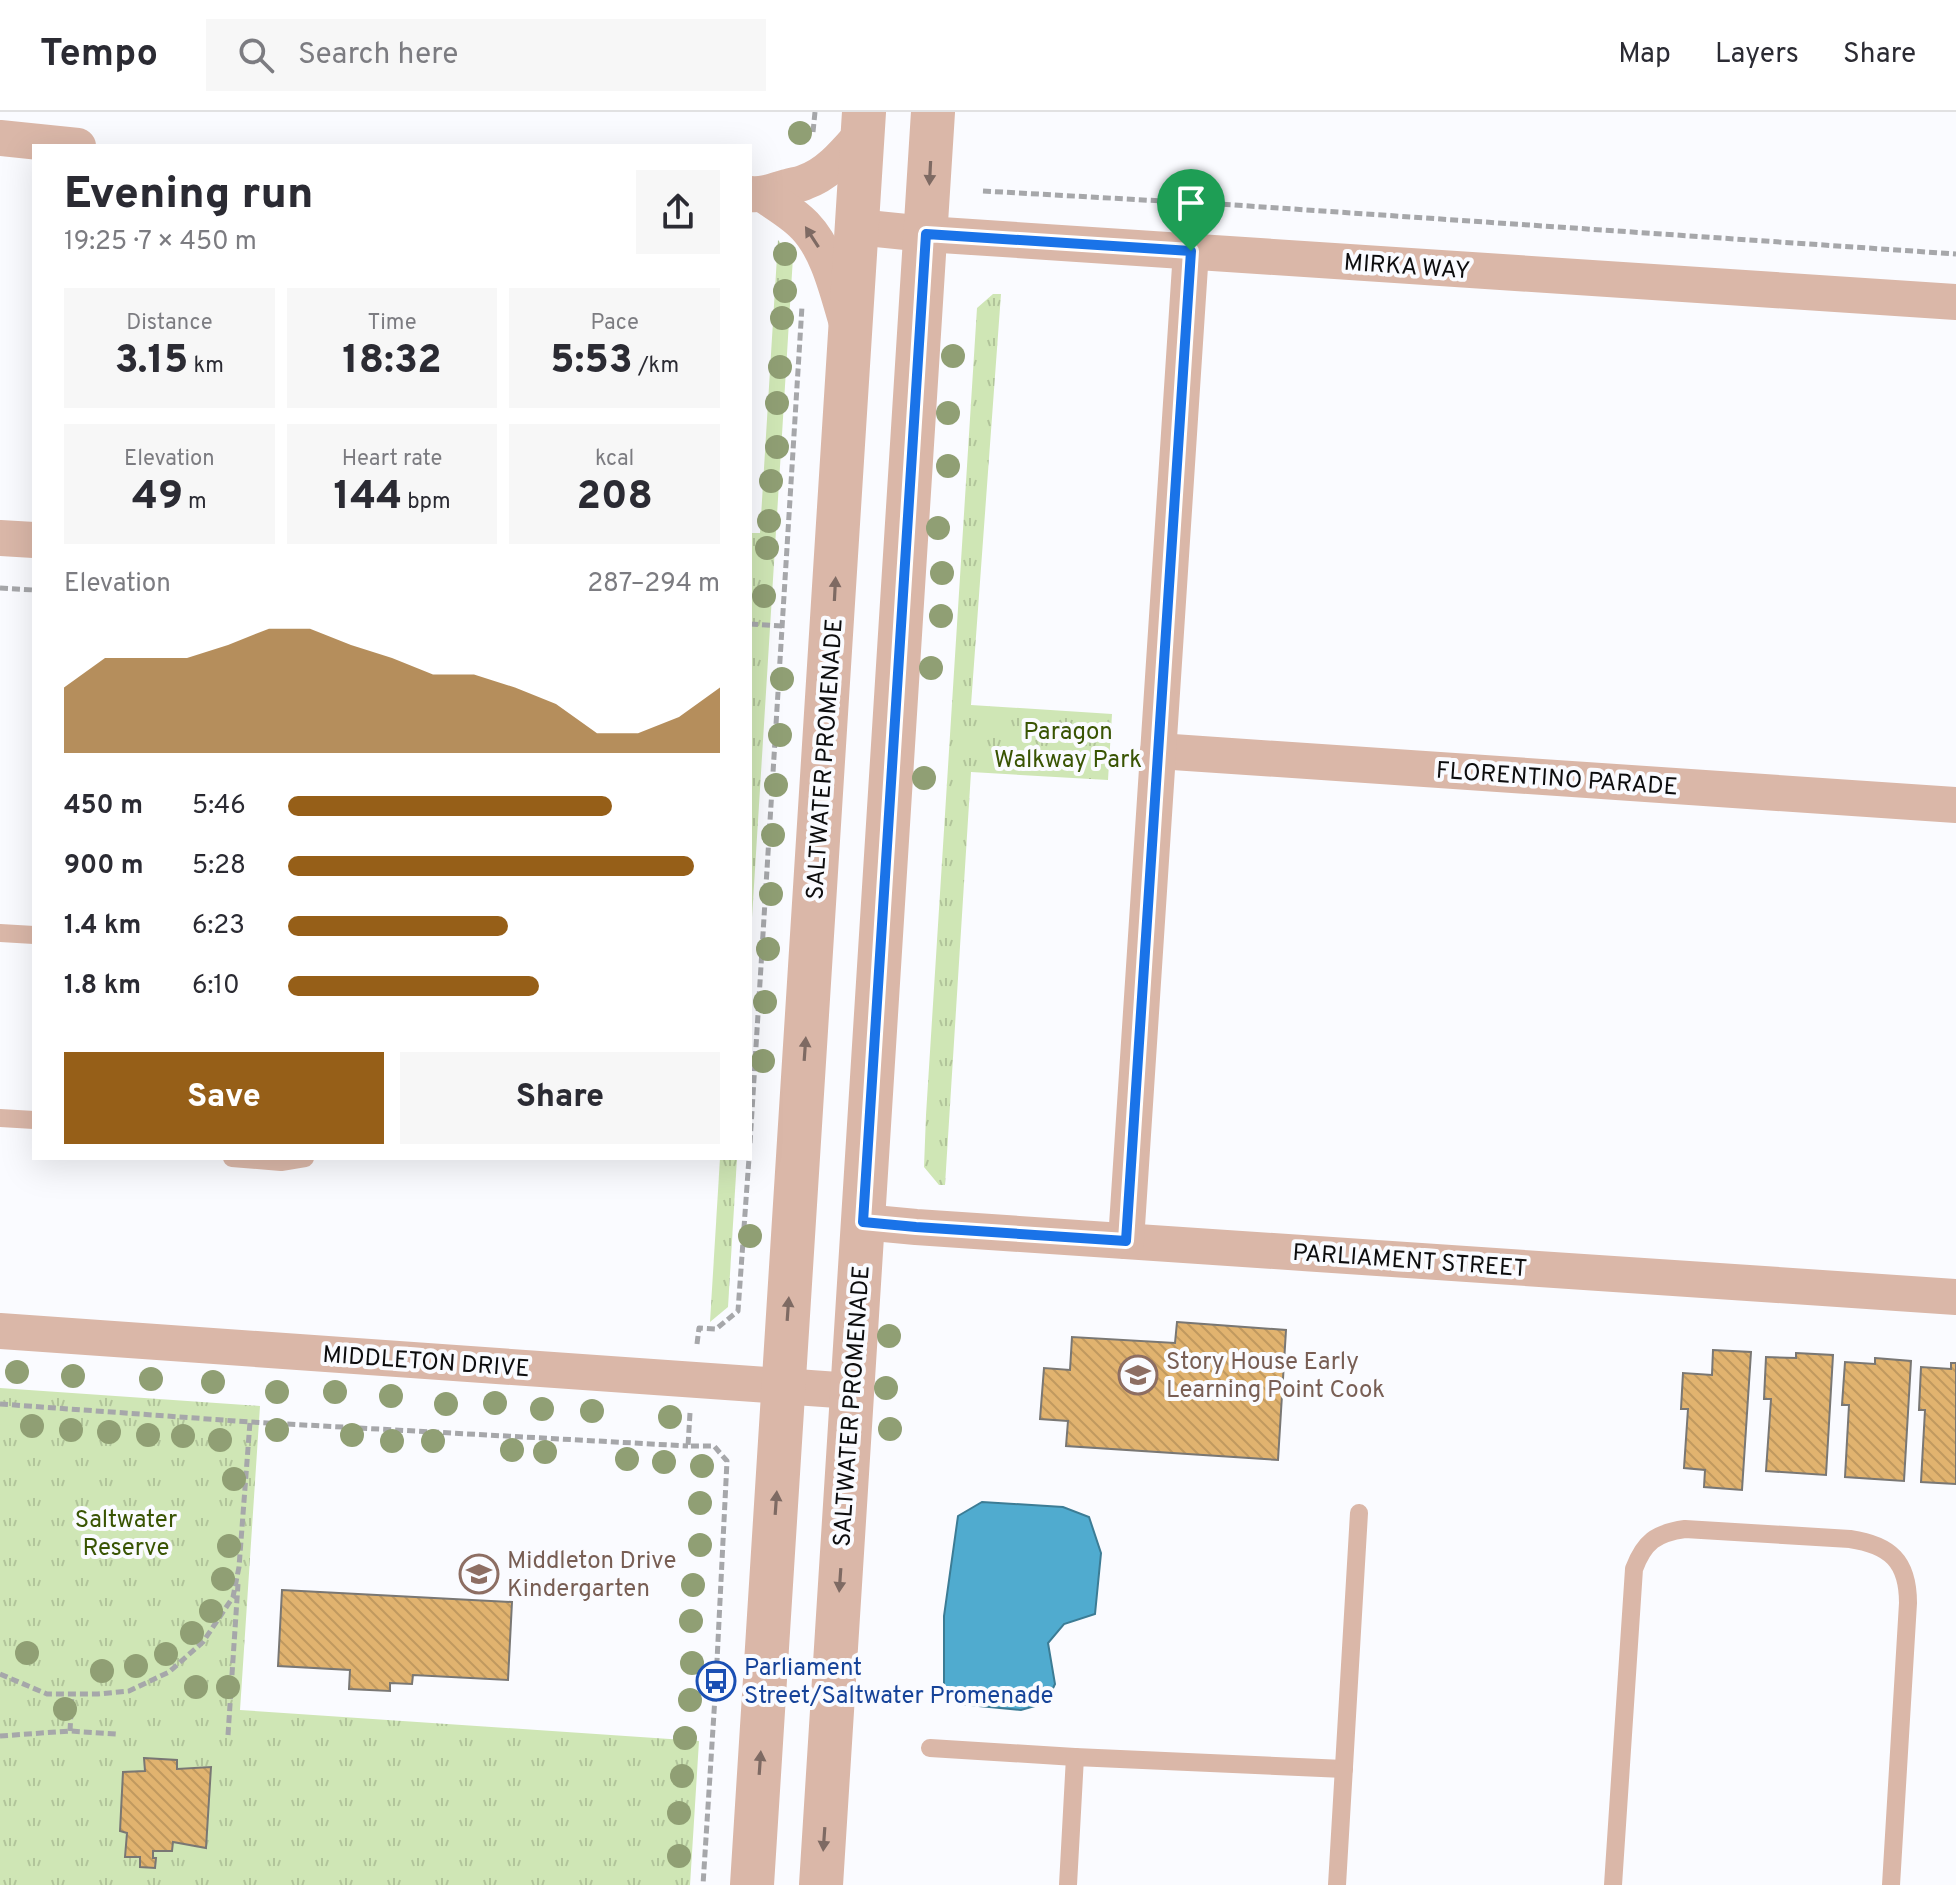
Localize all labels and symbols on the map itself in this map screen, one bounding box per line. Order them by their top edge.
one-way arrow [923,161,936,186]
pin [1157,169,1225,251]
one-way arrow [806,226,820,248]
street label: MIRKA WAY [1343,249,1471,287]
one-way arrow [829,576,842,601]
street label: SALTWATER PROMENADE [801,617,851,901]
park label: Paragon Walkway Park [994,718,1142,776]
street label: FLORENTINO PARADE [1435,757,1679,803]
one-way arrow [799,1036,812,1061]
street label: PARLIAMENT STREET [1291,1239,1528,1285]
street label: SALTWATER PROMENADE [828,1264,878,1548]
one-way arrow [782,1296,795,1321]
street label: MIDDLETON DRIVE [321,1341,530,1385]
place label: Story House Early Learning Point Cook [1166,1348,1385,1406]
school or university icon: Story House Early Learning Point Cook [1117,1354,1159,1396]
one-way arrow [770,1490,783,1515]
park label: Saltwater Reserve [75,1506,177,1564]
place label: Middleton Drive Kindergarten [507,1547,676,1605]
school or university icon: Middleton Drive Kindergarten [458,1553,500,1595]
one-way arrow [833,1567,846,1592]
place label: Parliament Street/Saltwater Promenade [744,1654,1054,1712]
bus stop icon: Parliament Street/Saltwater Promenade [695,1660,737,1702]
one-way arrow [754,1750,767,1775]
one-way arrow [817,1827,830,1852]

